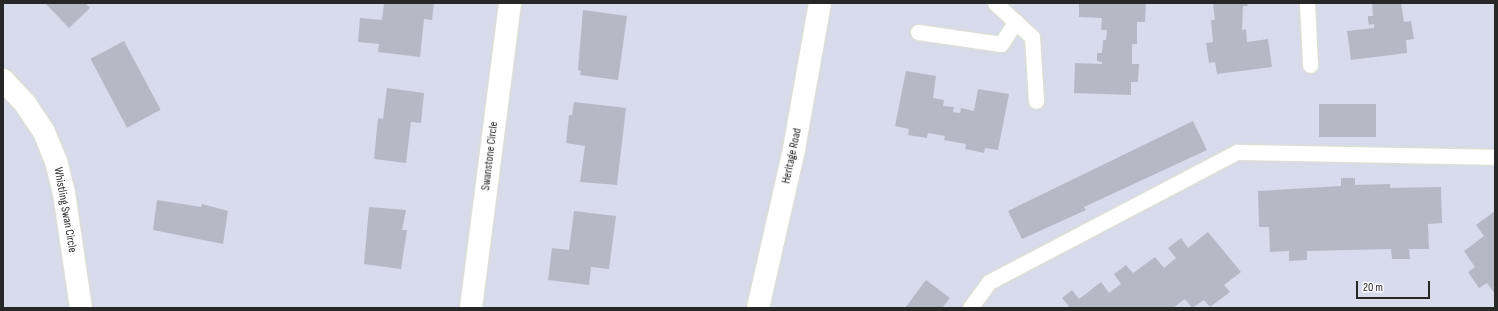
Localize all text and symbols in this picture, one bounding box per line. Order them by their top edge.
street label: Swanstone Circle [479,121,501,191]
street label: Heritage Road [779,127,805,185]
street label: Whistling Swan Circle [50,166,80,254]
scale bar [1358,273,1432,299]
text: 20 m [1363,280,1383,295]

